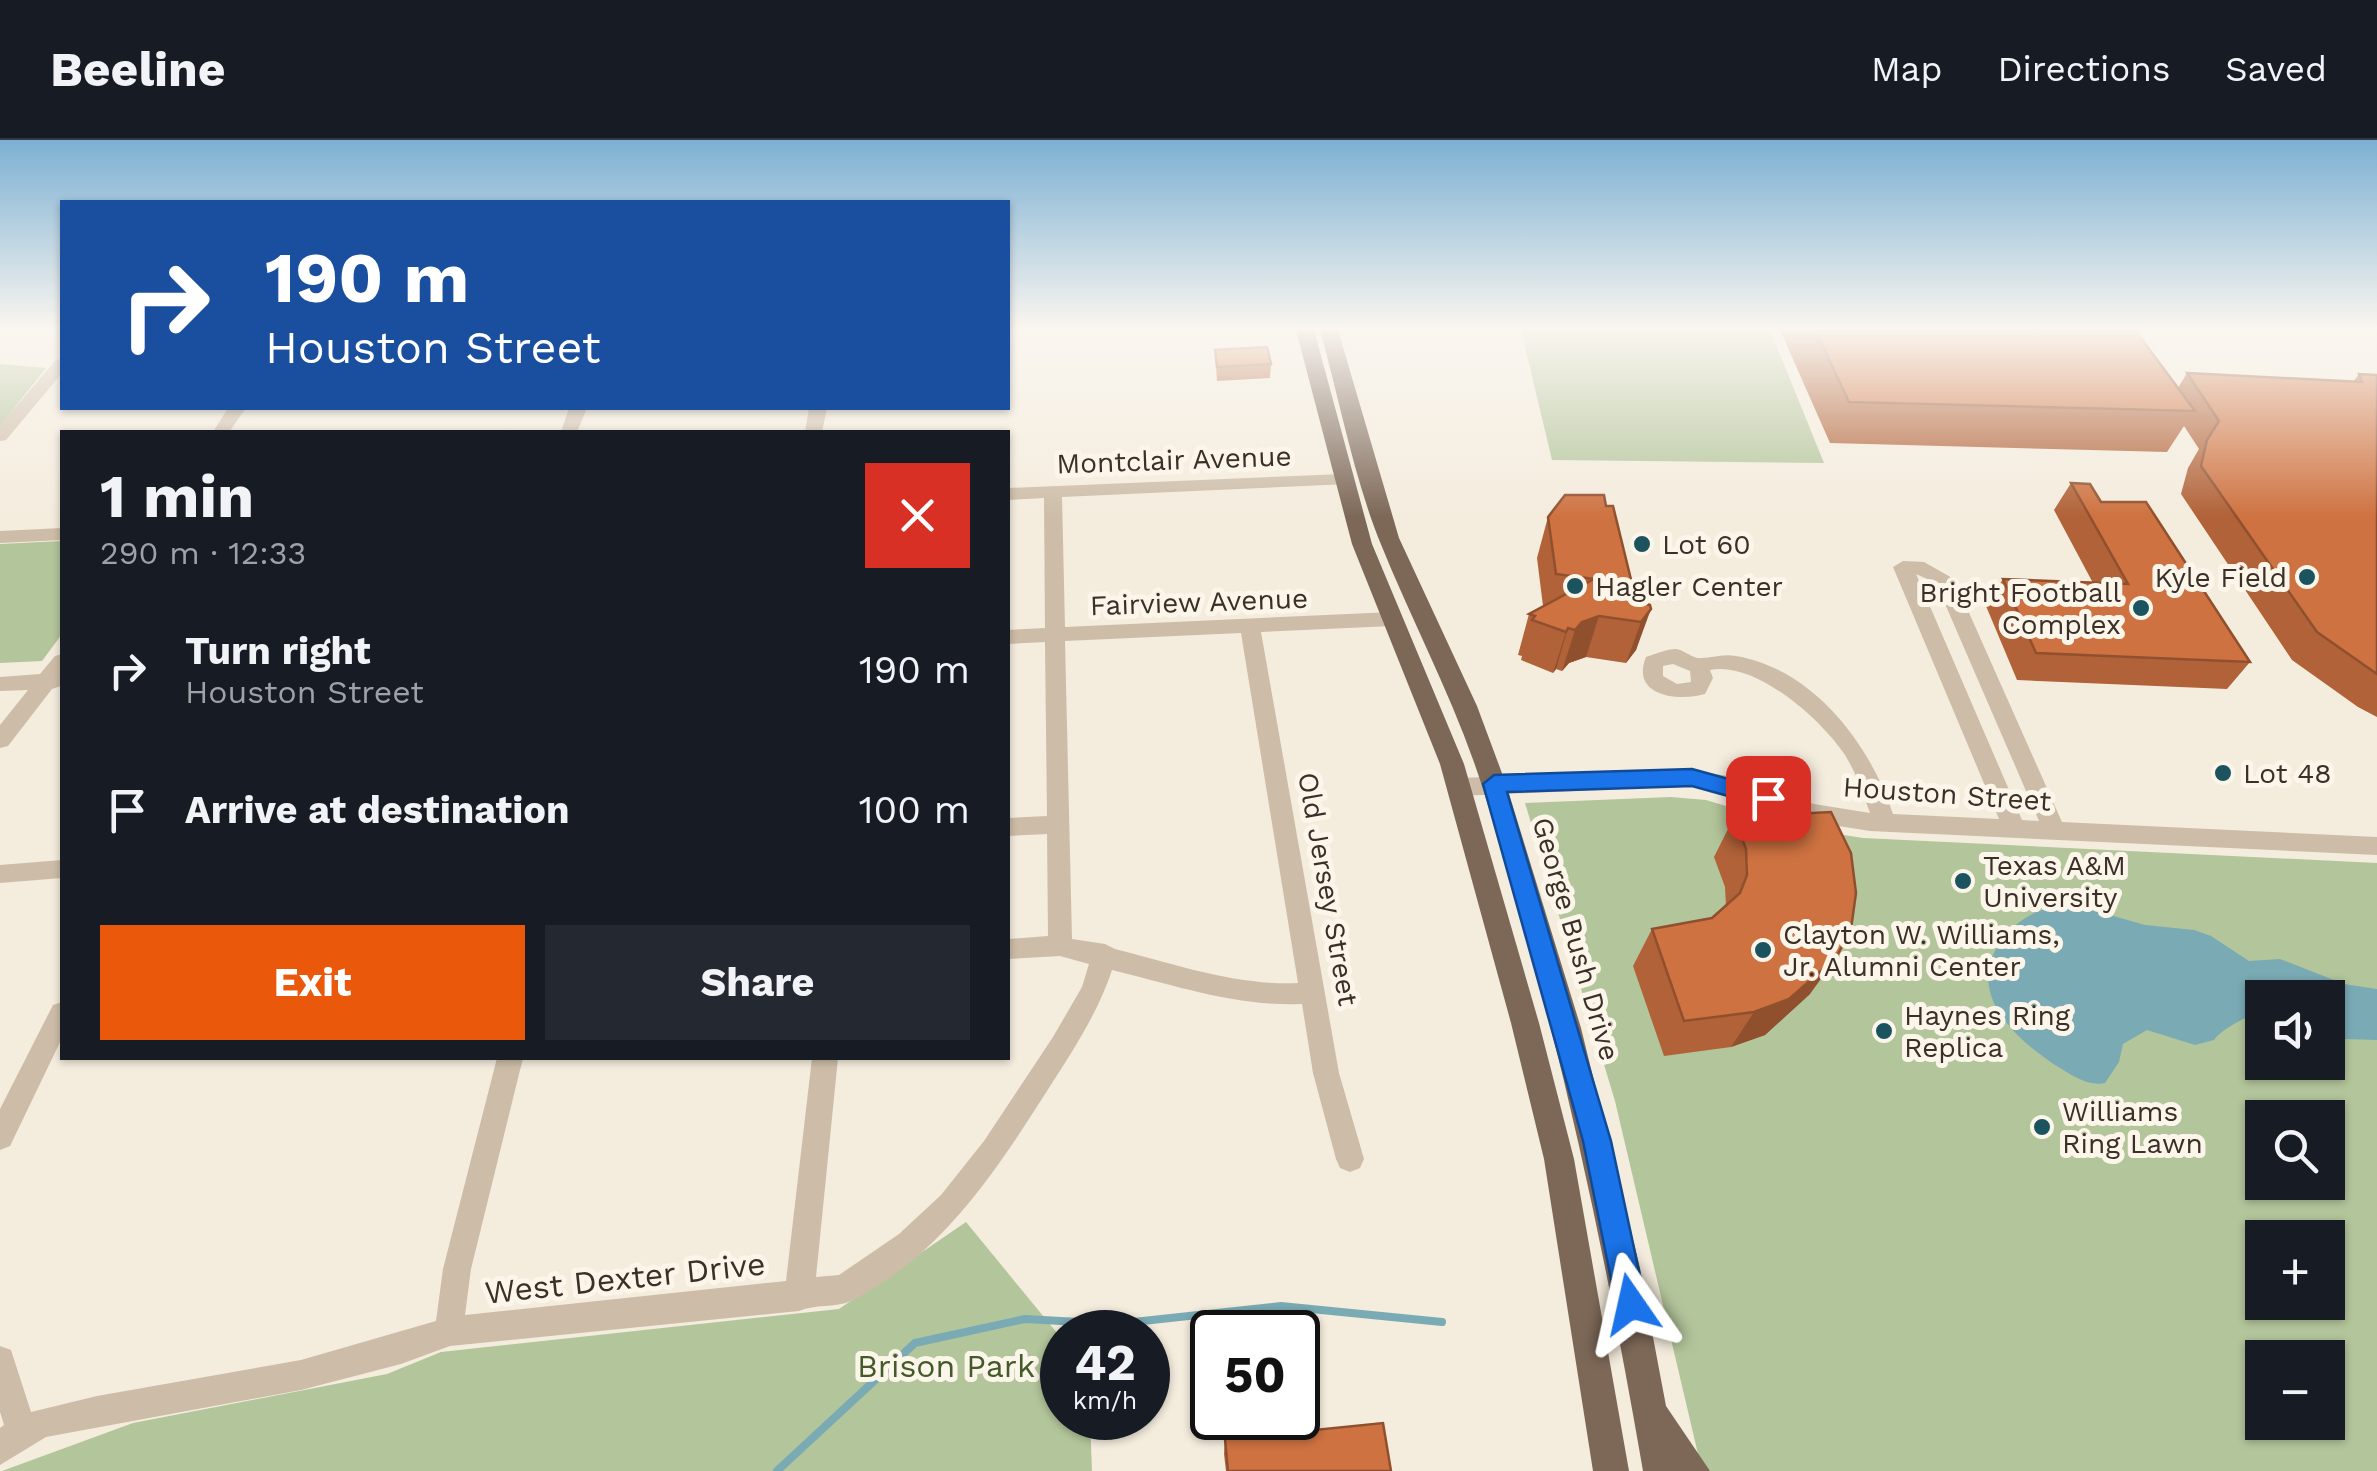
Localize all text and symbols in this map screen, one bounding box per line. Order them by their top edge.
text: Beeline [50,41,226,98]
text: Map [1871,48,1942,90]
text: Directions [1997,48,2170,90]
text: Saved [2225,48,2327,90]
text: 190 m [265,237,469,319]
icon: right [100,240,230,370]
text: Houston Street [265,321,601,374]
street label: Montclair Avenue [1056,439,1292,481]
text: 1 min [100,461,254,532]
button: close [865,463,970,568]
place label: Lot 60 [1662,528,1751,561]
marker: Lot 60 [1631,533,1653,555]
text: 290 m · 12:33 [100,534,306,572]
place label: Kyle Field [2154,561,2287,594]
marker: Kyle Field [2296,566,2318,588]
place label: Hagler Center [1595,570,1783,603]
marker: Hagler Center [1564,575,1586,597]
place label: Bright Football Complex [1919,576,2121,641]
street label: Fairview Avenue [1089,582,1309,622]
marker: Bright Football Complex [2130,597,2152,619]
text: Turn right [185,629,371,673]
icon: right [100,643,155,698]
text: 190 m [859,648,970,692]
text: Houston Street [185,673,424,711]
pin [1726,756,1811,841]
place label: Lot 48 [2243,757,2332,790]
marker: Lot 48 [2212,762,2234,784]
street label: Old Jersey Street [1291,770,1365,1009]
street label: Houston Street [1842,770,2053,818]
icon: arrive [1741,771,1796,826]
icon: arrive [100,783,155,838]
text: Arrive at destination [185,788,570,832]
text: 100 m [859,788,970,832]
street label: George Bush Drive [1525,814,1627,1064]
place label: Texas A&M University [1983,849,2126,914]
marker: Texas A&M University [1952,870,1974,892]
place label: Clayton W. Williams, Jr. Alumni Center [1783,918,2060,983]
button: Exit [100,925,525,1040]
button: Share [545,925,970,1040]
marker: Clayton W. Williams, Jr. Alumni Center [1752,939,1774,961]
map controls [2245,980,2345,1440]
button: sound [2245,980,2345,1080]
place label: Haynes Ring Replica [1904,999,2070,1064]
marker: Haynes Ring Replica [1873,1020,1895,1042]
place label: Williams Ring Lawn [2062,1095,2203,1160]
button: search [2245,1100,2345,1200]
marker: Williams Ring Lawn [2031,1116,2053,1138]
button: + [2245,1220,2345,1320]
street label: West Dexter Drive [483,1244,767,1312]
position arrow [1579,1252,1683,1356]
speed limit sign: 50 [1190,1310,1320,1440]
text: 42 [1074,1333,1136,1392]
button: − [2245,1340,2345,1440]
park label: Brison Park [857,1347,1035,1385]
text: km/h [1073,1386,1137,1415]

